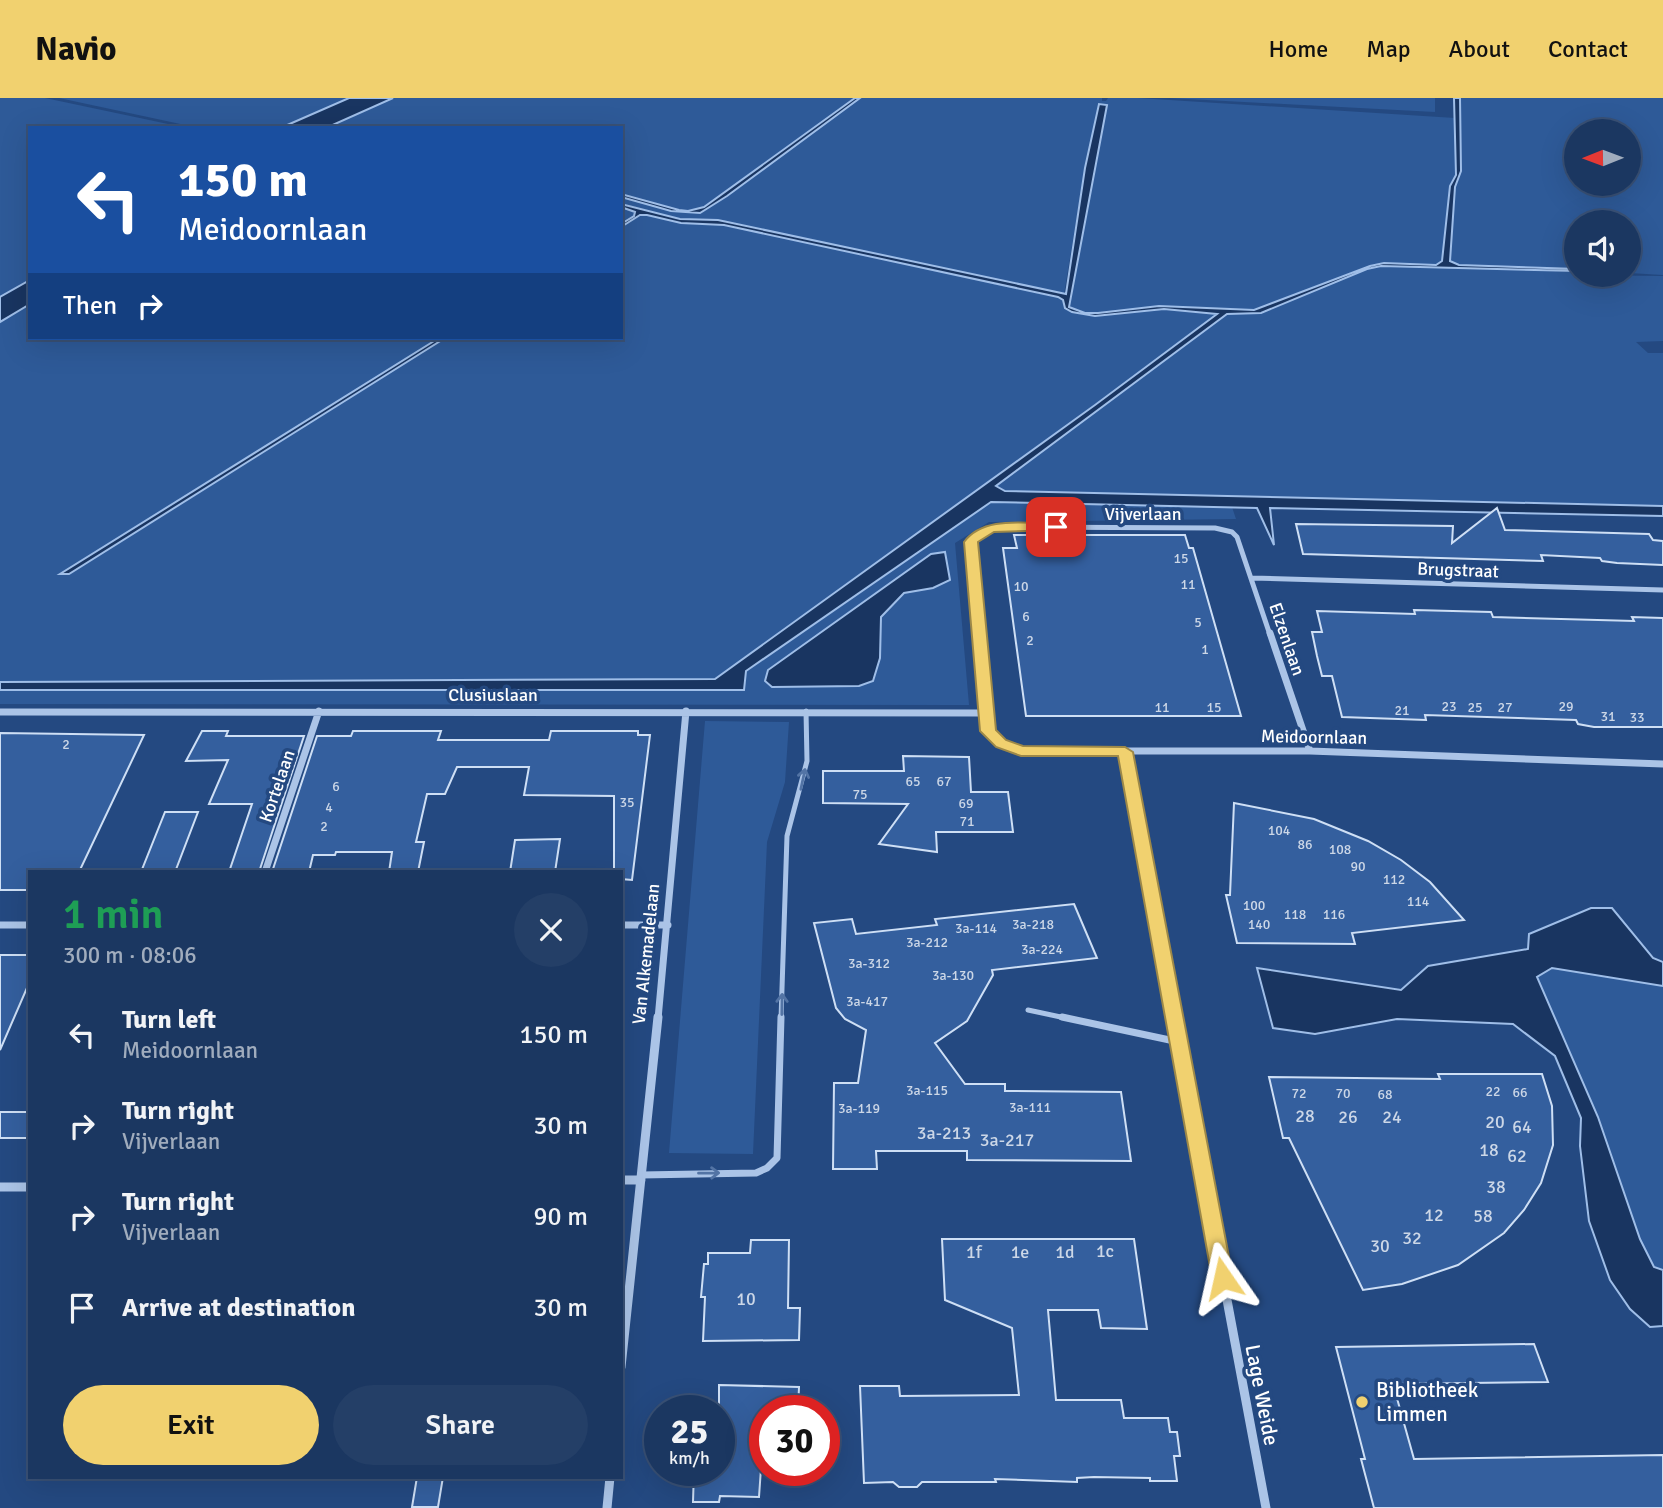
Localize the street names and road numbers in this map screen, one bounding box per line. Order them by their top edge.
street label: Vijverlaan [1104,503,1182,525]
street label: Brugstraat [1417,558,1499,582]
street label: Elzenlaan [1264,600,1310,678]
street label: Clusiuslaan [448,684,538,706]
street label: Meidoornlaan [1261,725,1367,749]
street label: Kortelaan [254,747,300,825]
street label: Van Alkemadelaan [628,882,664,1026]
street label: Lage Weide [1239,1342,1285,1448]

